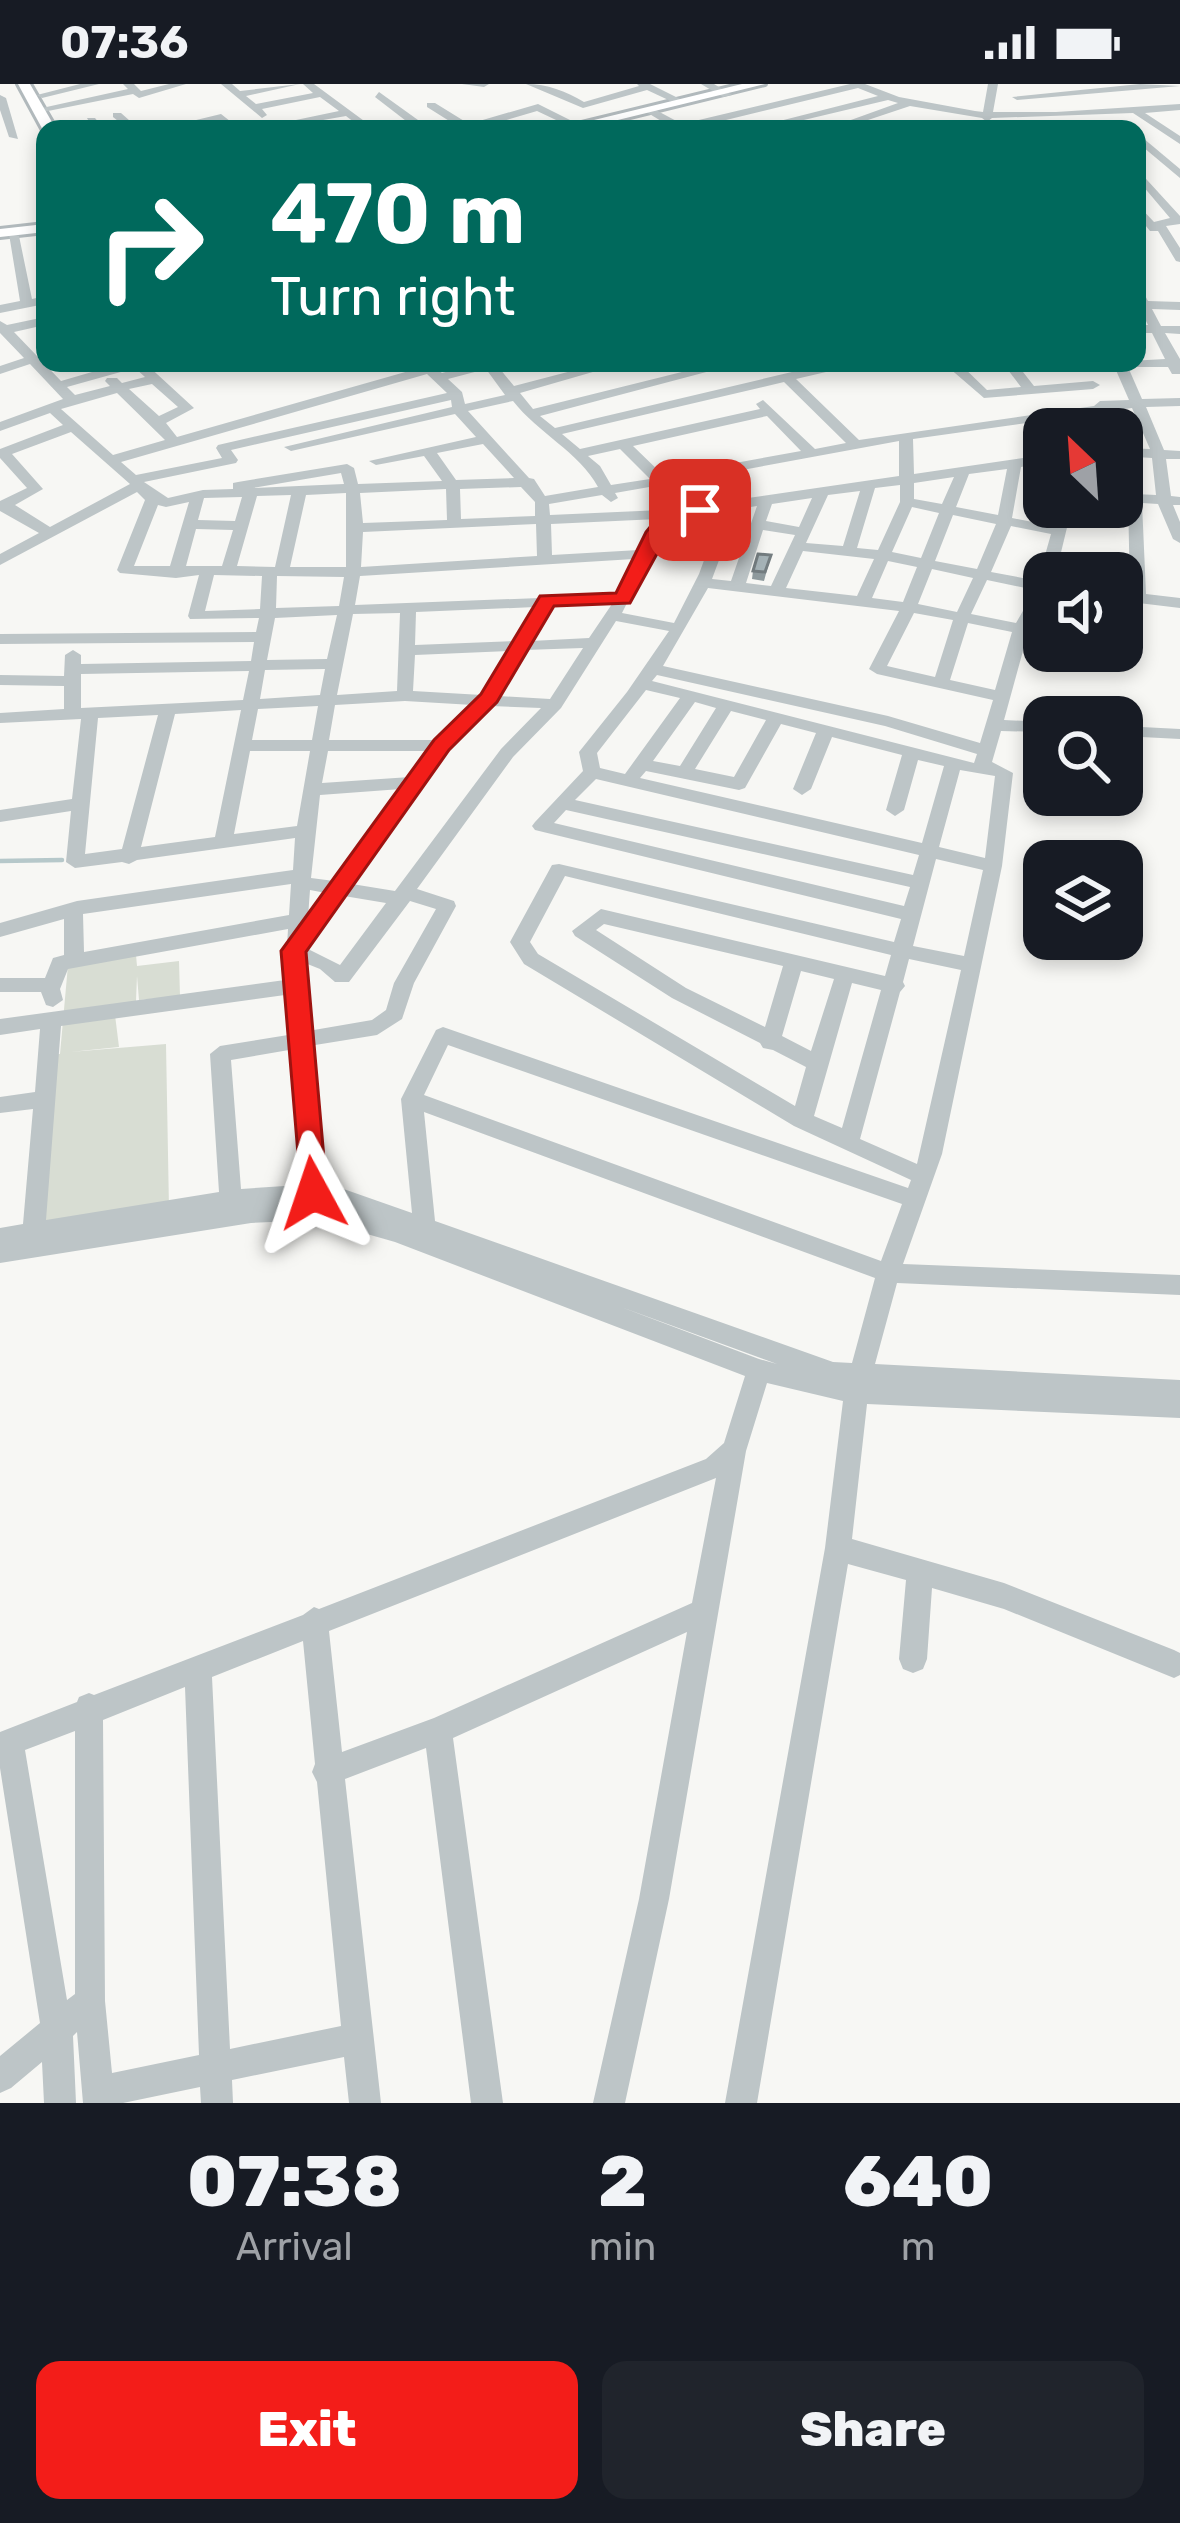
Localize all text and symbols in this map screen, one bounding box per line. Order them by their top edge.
text: 07:36 [60,16,188,69]
text: 470 m [270,164,525,264]
icon: right [72,168,228,324]
text: Turn right [270,265,515,329]
north arrow [1023,408,1143,528]
map controls [1023,408,1143,960]
pin [649,459,751,561]
icon: arrive [667,477,733,543]
button: sound [1023,552,1143,672]
button: search [1023,696,1143,816]
button: layers [1023,840,1143,960]
position arrow [250,1130,376,1256]
text: 07:38 [187,2139,402,2224]
text: 2 [598,2139,647,2224]
text: 640 [843,2139,993,2224]
text: Arrival [236,2224,353,2270]
text: min [589,2224,656,2270]
text: m [901,2224,936,2270]
button: Exit [36,2361,578,2499]
button: Share [602,2361,1144,2499]

